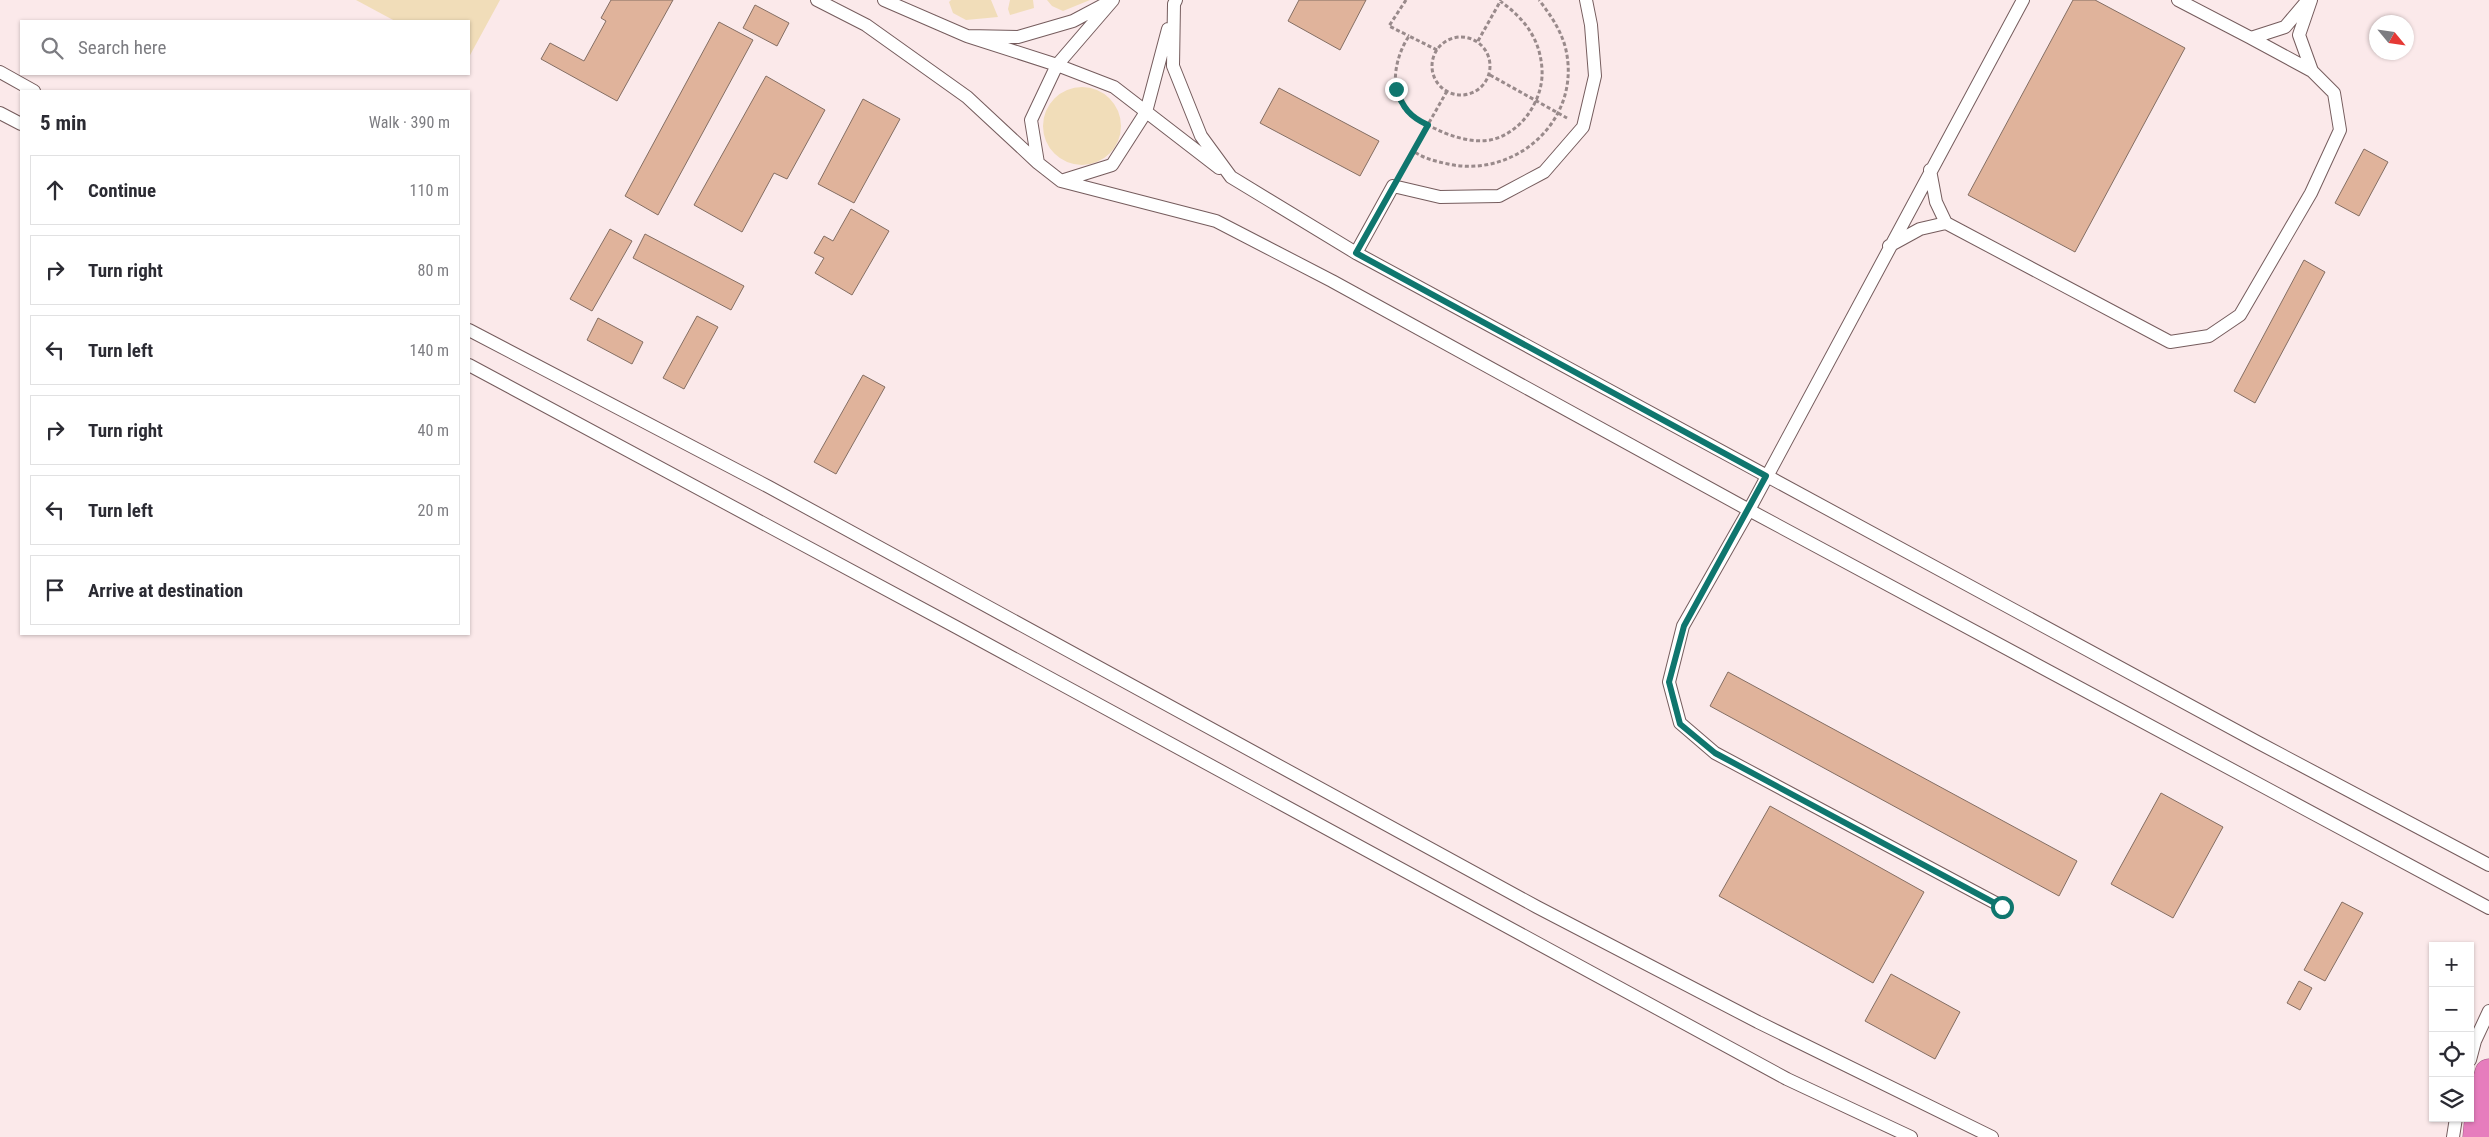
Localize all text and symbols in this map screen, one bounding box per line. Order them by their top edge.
north arrow [2369,15,2414,60]
search box [20,20,470,75]
icon: search [38,34,66,62]
text: Search here [78,36,166,59]
route end [1385,78,1408,101]
text: 5 min [40,111,87,135]
text: Walk · 390 m [369,113,450,132]
icon: ahead [41,176,69,204]
text: Continue [88,179,156,202]
text: 110 m [410,181,449,200]
icon: right [41,256,69,284]
text: Turn right [88,259,163,282]
text: 80 m [417,261,449,280]
icon: left [41,336,69,364]
text: Turn left [88,339,153,362]
text: 140 m [410,341,449,360]
icon: right [41,416,69,444]
text: Turn right [88,419,163,442]
text: 40 m [417,421,449,440]
icon: left [41,496,69,524]
text: Turn left [88,499,153,522]
text: 20 m [417,501,449,520]
icon: arrive [41,576,69,604]
text: Arrive at destination [88,579,243,602]
route start [1991,896,2014,919]
map controls [2429,942,2474,1122]
button: + [2429,942,2474,987]
button: − [2429,987,2474,1032]
button: locate [2429,1032,2474,1077]
button: layers [2429,1077,2474,1122]

